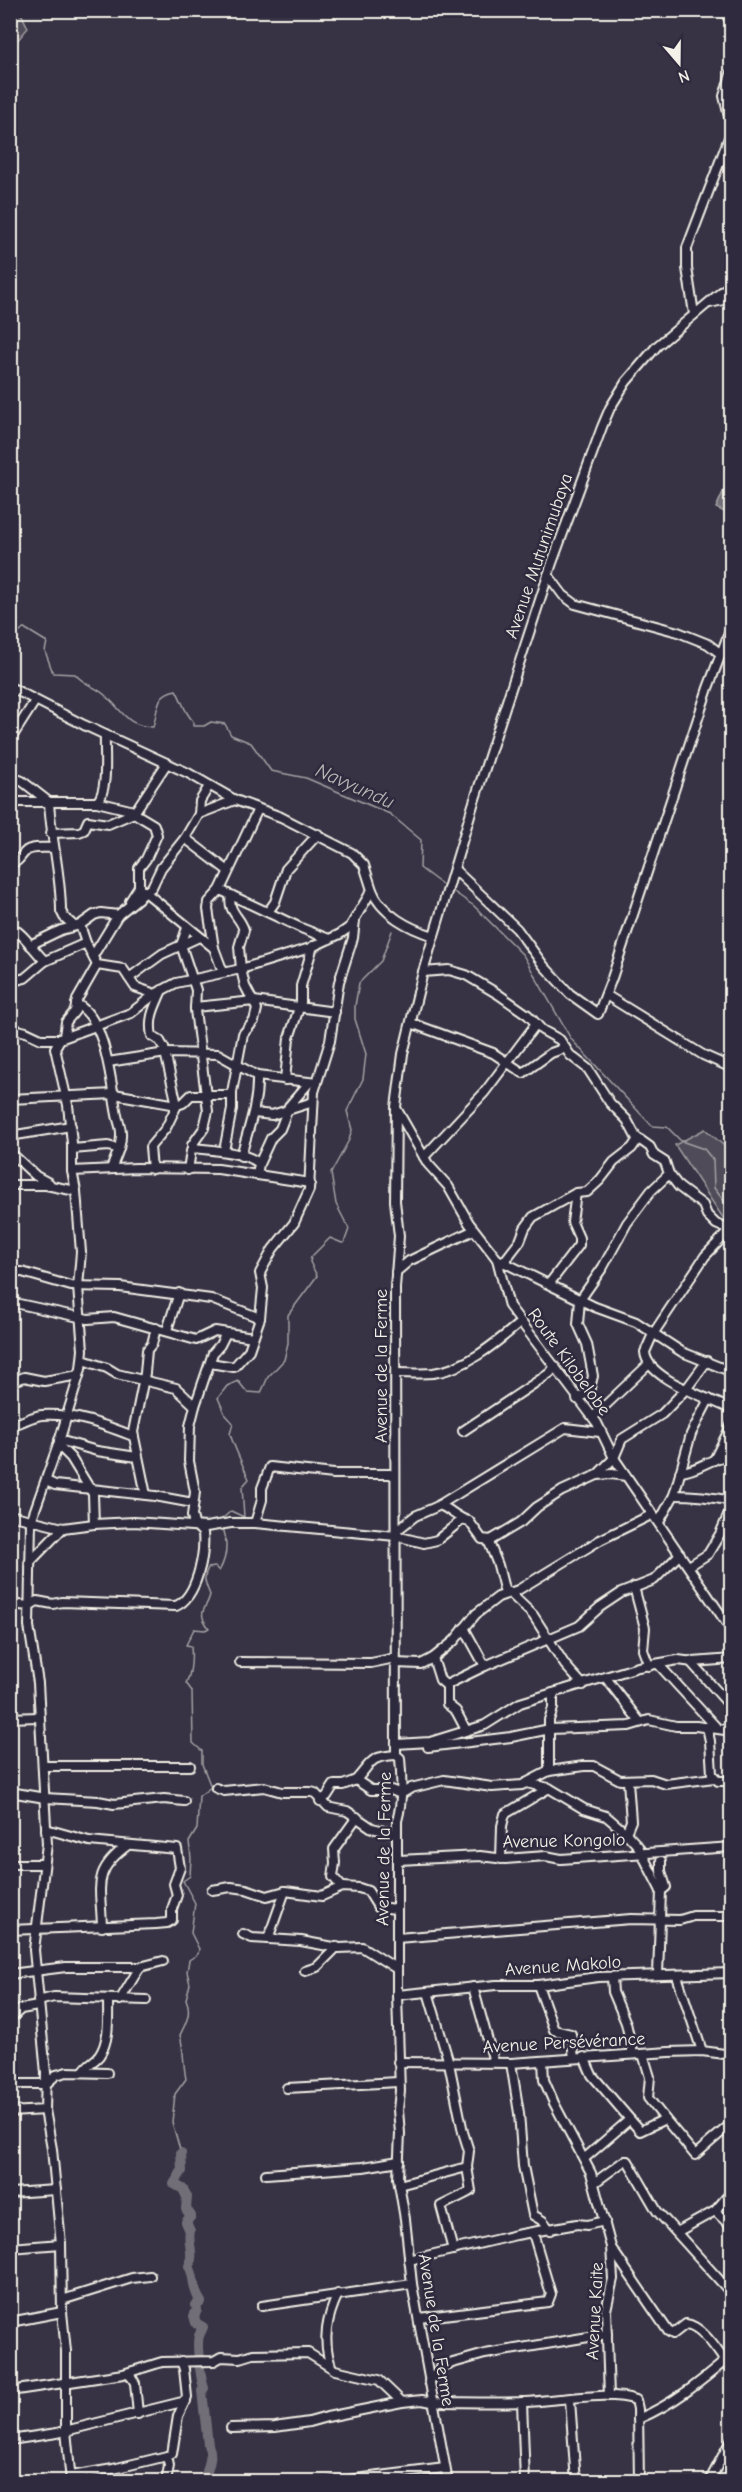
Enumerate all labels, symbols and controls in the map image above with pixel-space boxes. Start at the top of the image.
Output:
north arrow [649,33,709,93]
text: N [676,66,692,86]
street label: Avenue Mutunimubaya [501,471,577,641]
water label: Navyundu [312,759,398,813]
street label: Avenue de la Ferme [371,1289,392,1443]
street label: Route Kilobelobe [523,1304,615,1420]
street label: Avenue de la Ferme [372,1772,396,1926]
street label: Avenue Kongolo [502,1829,626,1853]
street label: Avenue Makolo [504,1951,622,1981]
street label: Avenue Persévérance [482,2028,646,2058]
street label: Avenue de la Ferme [414,2252,458,2408]
street label: Avenue Kaite [582,2262,608,2360]

